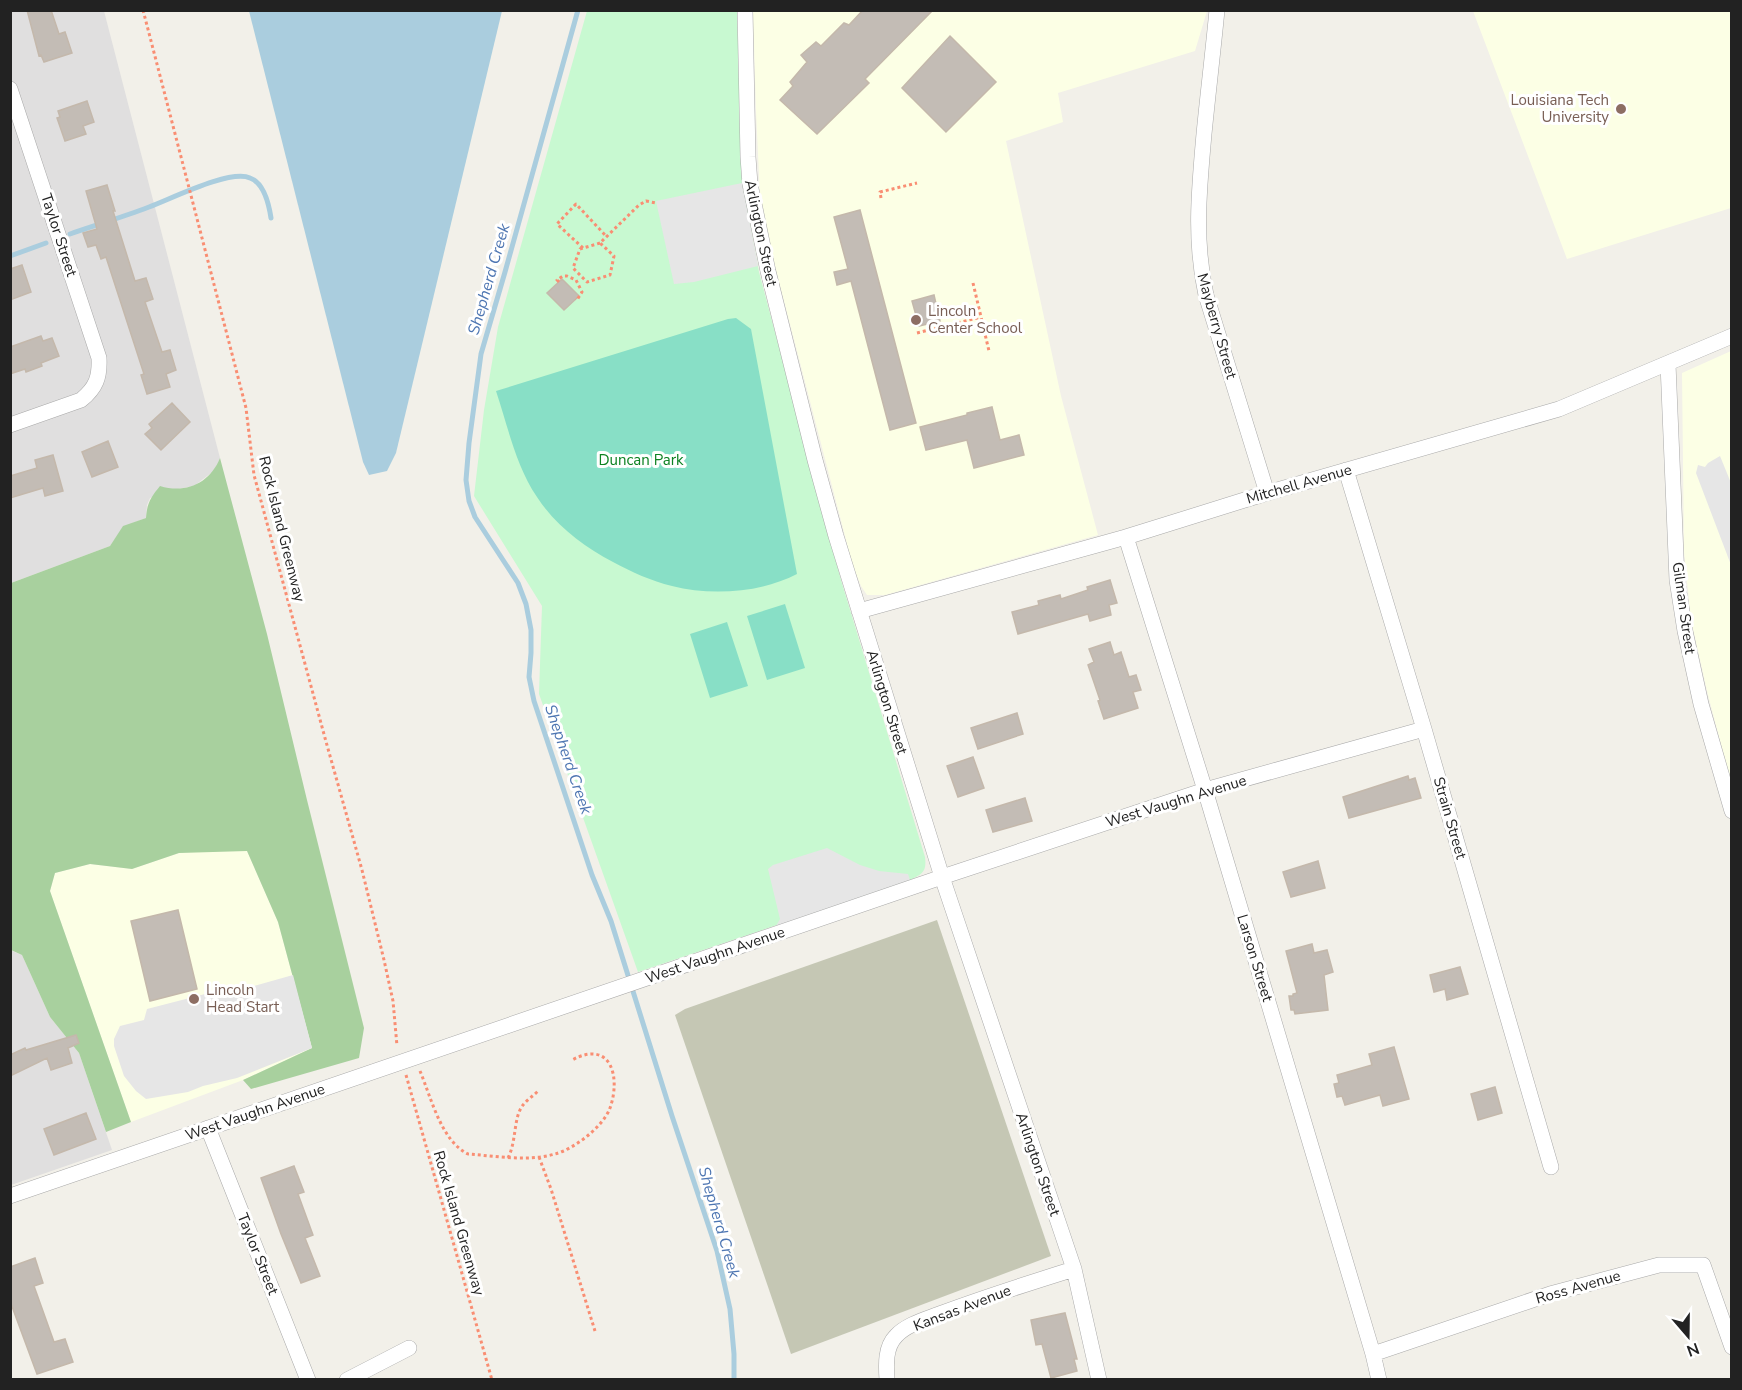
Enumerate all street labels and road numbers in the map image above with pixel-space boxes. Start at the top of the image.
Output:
street label: Arlington Street [740,178,782,289]
street label: Taylor Street [36,191,82,280]
street label: Mayberry Street [1192,271,1242,382]
street label: Rock Island Greenway [254,454,310,604]
street label: Mitchell Avenue [1244,459,1354,509]
street label: Gilman Street [1668,561,1700,656]
street label: Arlington Street [862,647,913,757]
street label: West Vaughn Avenue [1103,770,1249,832]
street label: Strain Street [1429,775,1471,862]
street label: Larson Street [1232,912,1278,1005]
street label: West Vaughn Avenue [643,922,788,988]
street label: West Vaughn Avenue [183,1079,328,1145]
street label: Arlington Street [1011,1110,1065,1219]
street label: Rock Island Greenway [429,1148,489,1298]
street label: Taylor Street [233,1210,284,1298]
street label: Ross Avenue [1533,1265,1623,1309]
street label: Kansas Avenue [910,1280,1014,1336]

